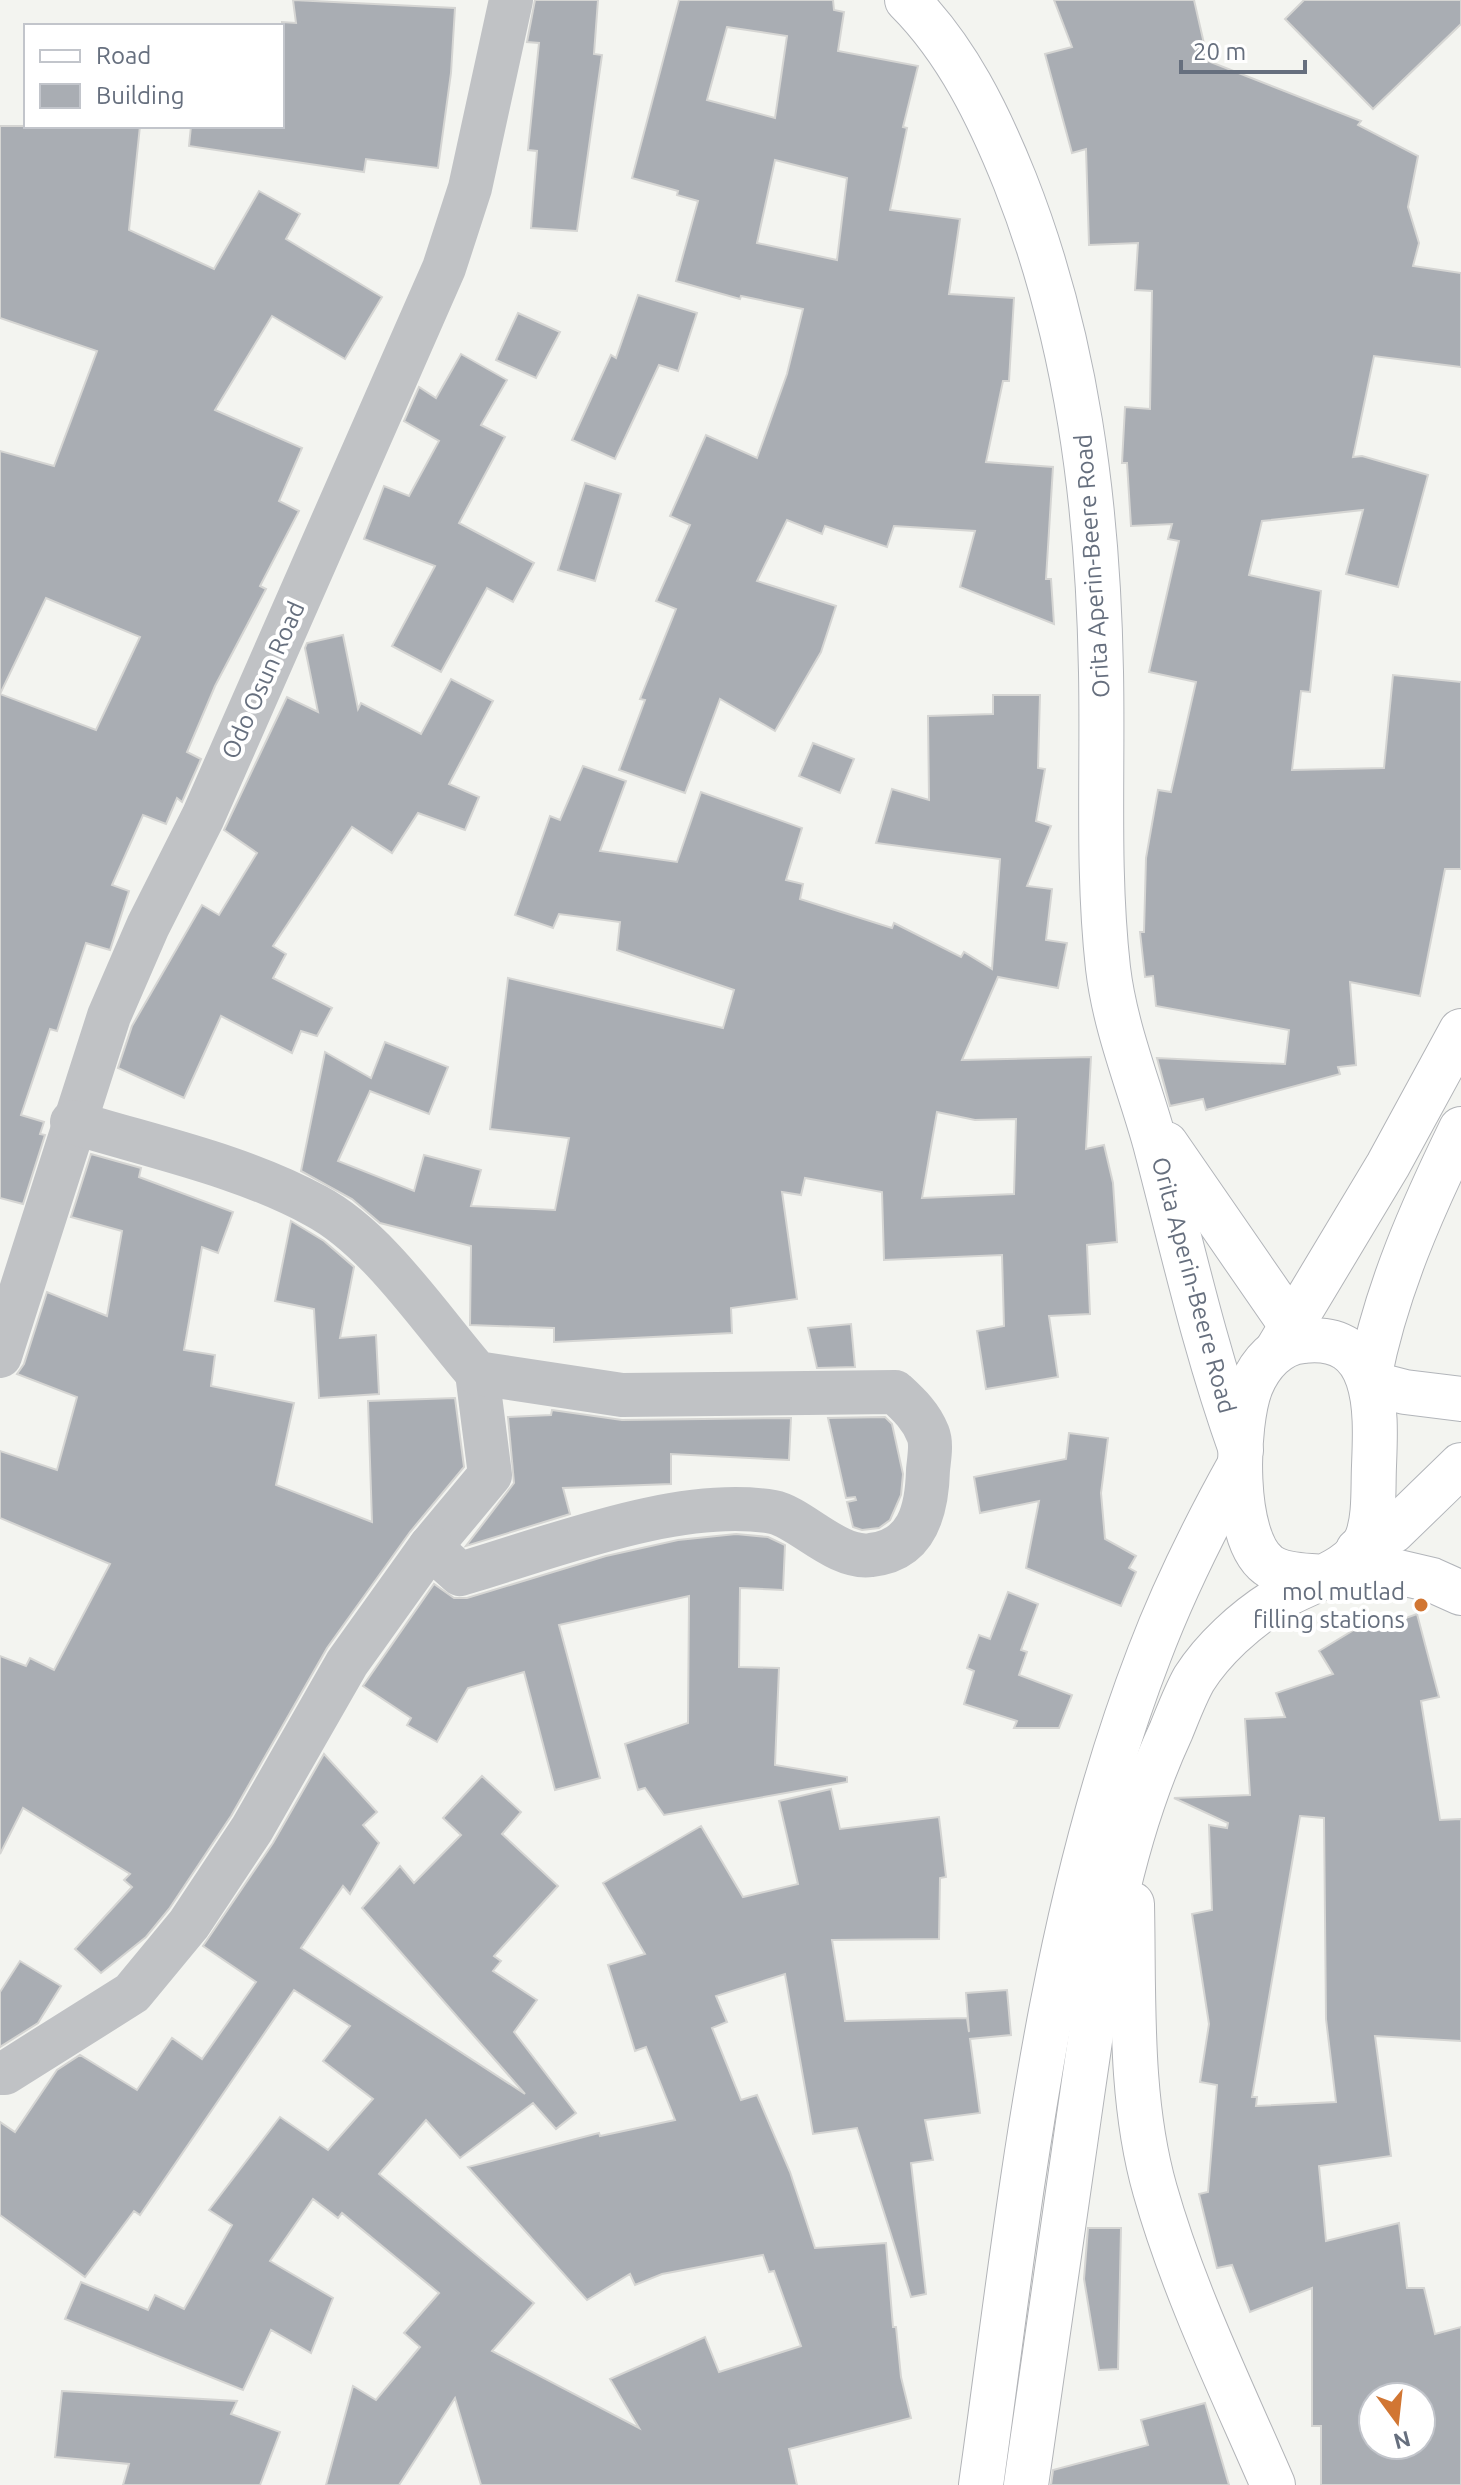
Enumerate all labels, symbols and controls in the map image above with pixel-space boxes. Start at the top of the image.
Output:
legend [24,24,284,128]
scale bar [1181,24,1305,74]
text: 20 m [1193,38,1246,65]
text: Road [96,42,151,69]
text: Building [96,82,184,109]
street label: Orita Aperin-Beere Road [1069,433,1115,699]
street label: Odo Osun Road [216,597,310,763]
street label: Orita Aperin-Beere Road [1147,1154,1241,1416]
place label: mol mutlad filling stations [1253,1578,1405,1633]
marker: mol mutlad filling stations [1412,1596,1430,1614]
north arrow [1357,2381,1437,2461]
text: N [1391,2427,1413,2455]

